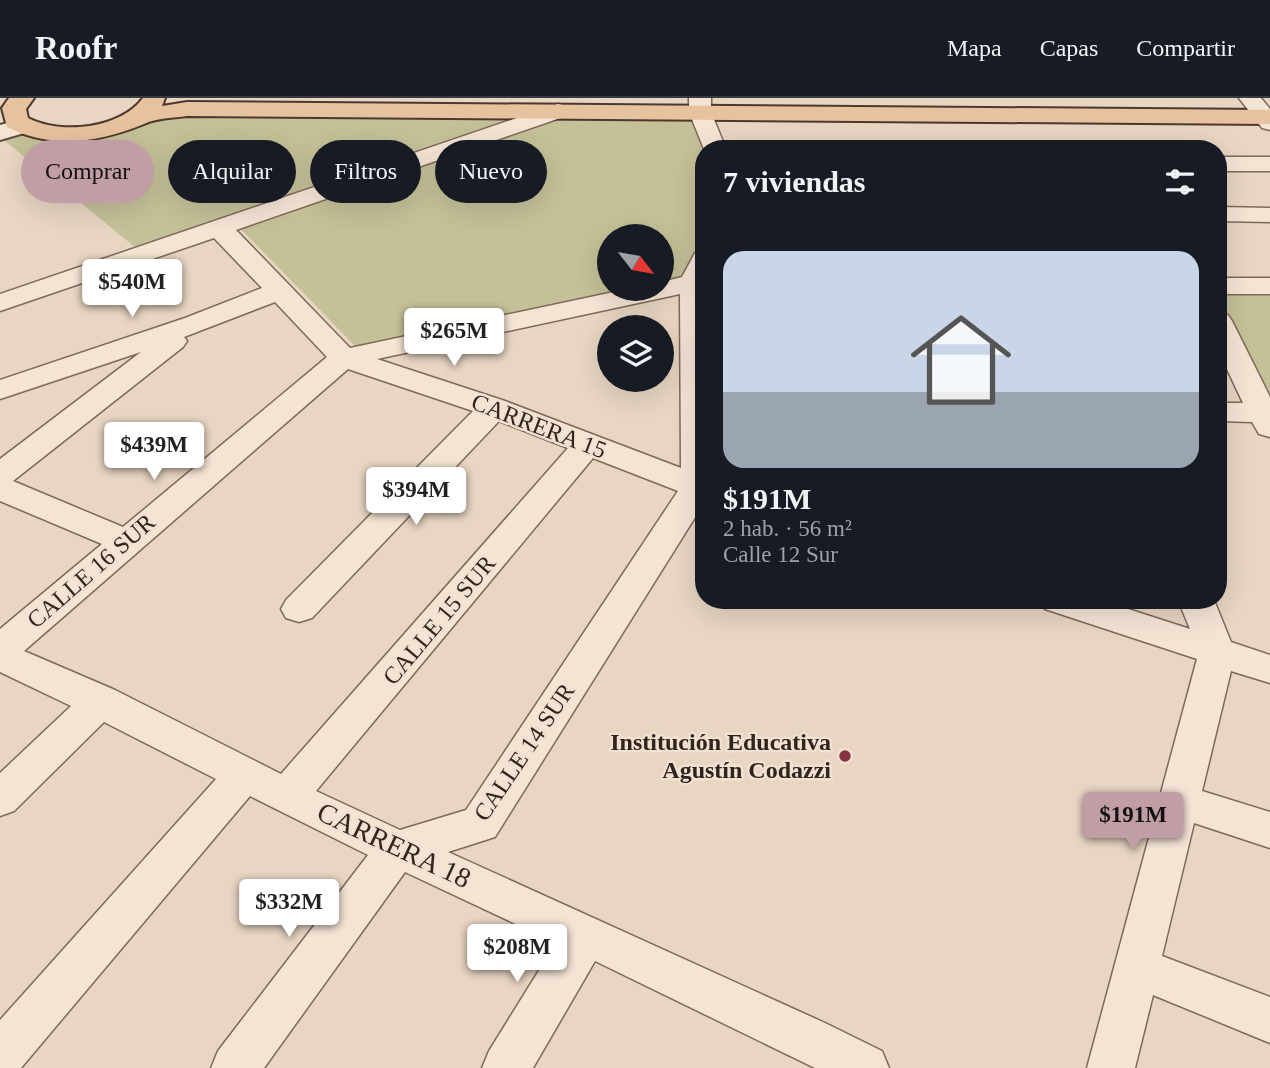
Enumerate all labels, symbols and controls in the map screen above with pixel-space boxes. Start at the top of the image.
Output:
text: Roofr [35,30,117,66]
text: Mapa [947,35,1002,61]
text: Capas [1040,35,1098,61]
text: Compartir [1136,35,1235,61]
chip: Comprar [21,140,154,203]
chip: Alquilar [168,140,296,203]
chip: Filtros [310,140,421,203]
chip: Nuevo [435,140,547,203]
icon: filters [1161,163,1199,201]
text: 7 viviendas [723,165,866,198]
north arrow [597,224,674,301]
map controls [597,224,674,392]
pin: $540M [83,260,181,319]
text: $540M [98,269,166,294]
icon: home [898,297,1024,423]
pin: $265M [405,308,503,368]
button: layers [597,315,674,392]
text: $265M [420,318,488,343]
street label: CARRERA 15 [468,388,610,464]
pin: $439M [105,422,203,482]
text: $439M [120,432,188,457]
pin: $394M [367,468,465,527]
text: $394M [382,477,450,502]
text: $191M [723,482,811,515]
street label: CALLE 16 SUR [22,509,160,633]
text: 2 hab. · 56 m² [723,516,852,541]
text: Calle 12 Sur [723,542,838,567]
street label: CALLE 15 SUR [378,550,500,690]
street label: CALLE 14 SUR [468,678,580,826]
place label: Institución Educativa Agustín Codazzi [610,729,831,783]
marker: Institución Educativa Agustín Codazzi [837,748,853,764]
pin: $191M [1084,792,1182,852]
street label: CARRERA 18 [312,796,476,894]
text: $191M [1099,802,1167,827]
pin: $332M [240,880,338,939]
text: $332M [255,889,323,914]
pin: $208M [468,924,566,984]
text: $208M [483,934,551,959]

